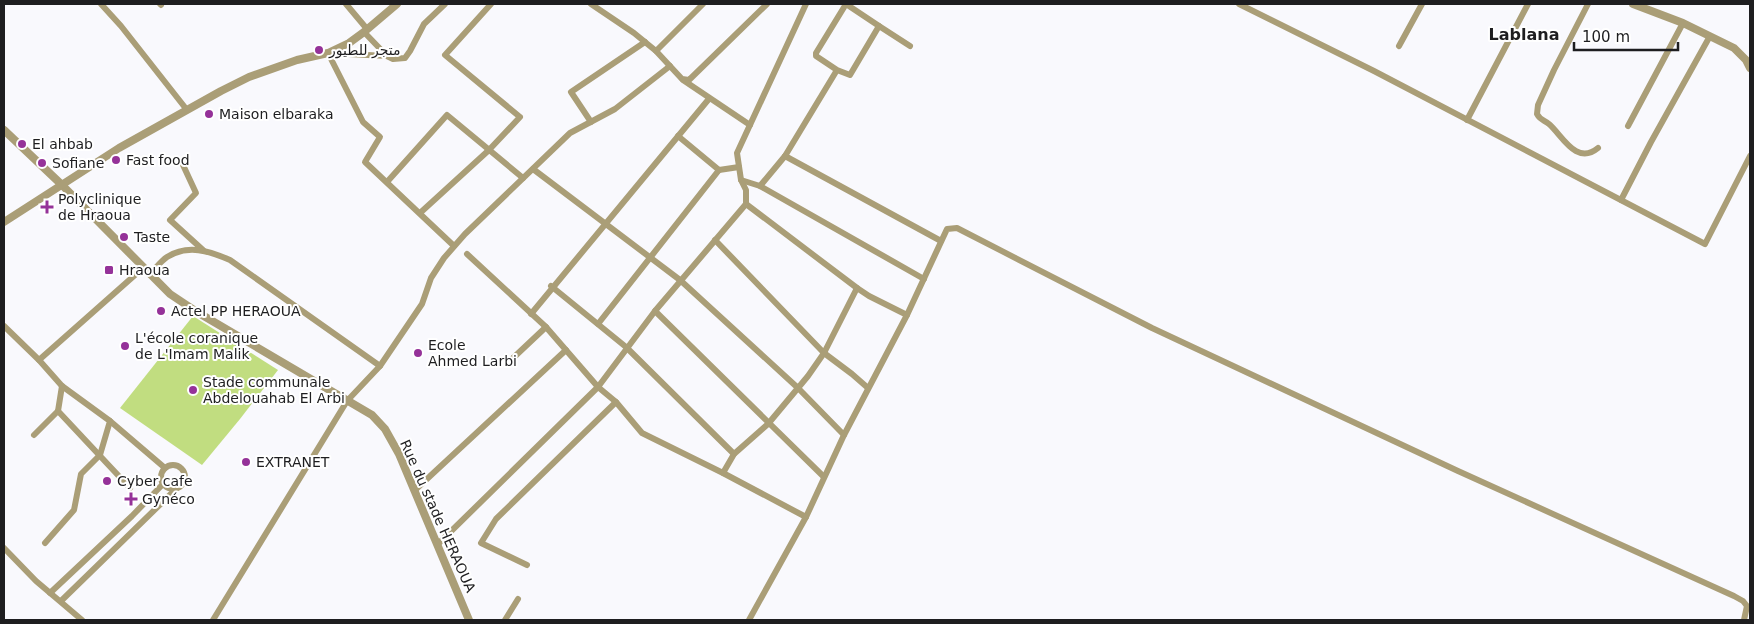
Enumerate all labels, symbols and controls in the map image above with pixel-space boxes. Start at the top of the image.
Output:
scale bar [1574,20,1678,52]
district label: Lablana [1489,25,1559,44]
text: 100 m [1582,28,1630,46]
place label: متجر للطيور [328,42,401,59]
marker: متجر للطيور [313,44,325,56]
place label: Maison elbaraka [219,106,333,122]
marker: Maison elbaraka [203,108,215,120]
place label: El ahbab [32,136,93,152]
marker: El ahbab [16,138,28,150]
place label: Fast food [126,152,190,168]
marker: Fast food [110,154,122,166]
place label: Sofiane [52,155,104,171]
marker: Sofiane [36,157,48,169]
place label: Polyclinique de Hraoua [58,191,141,223]
marker: Polyclinique de Hraoua [40,200,54,214]
place label: Taste [133,229,170,245]
marker: Taste [118,231,130,243]
place label: Hraoua [119,262,170,278]
marker: Hraoua [103,264,115,276]
place label: Actel PP HERAOUA [171,303,301,319]
marker: Actel PP HERAOUA [155,305,167,317]
place label: L'école coranique de L'Imam Malik [135,330,258,362]
place label: Ecole Ahmed Larbi [428,337,517,369]
marker: L'école coranique de L'Imam Malik [119,340,131,352]
marker: Ecole Ahmed Larbi [412,347,424,359]
place label: Stade communale Abdelouahab El Arbi [203,374,345,406]
marker: Stade communale Abdelouahab El Arbi [187,384,199,396]
street label: Rue du stade HERAOUA [397,437,479,595]
place label: EXTRANET [256,454,330,470]
marker: EXTRANET [240,456,252,468]
place label: Cyber cafe [117,473,193,489]
marker: Cyber cafe [101,475,113,487]
place label: Gynéco [142,491,195,507]
marker: Gynéco [124,492,138,506]

